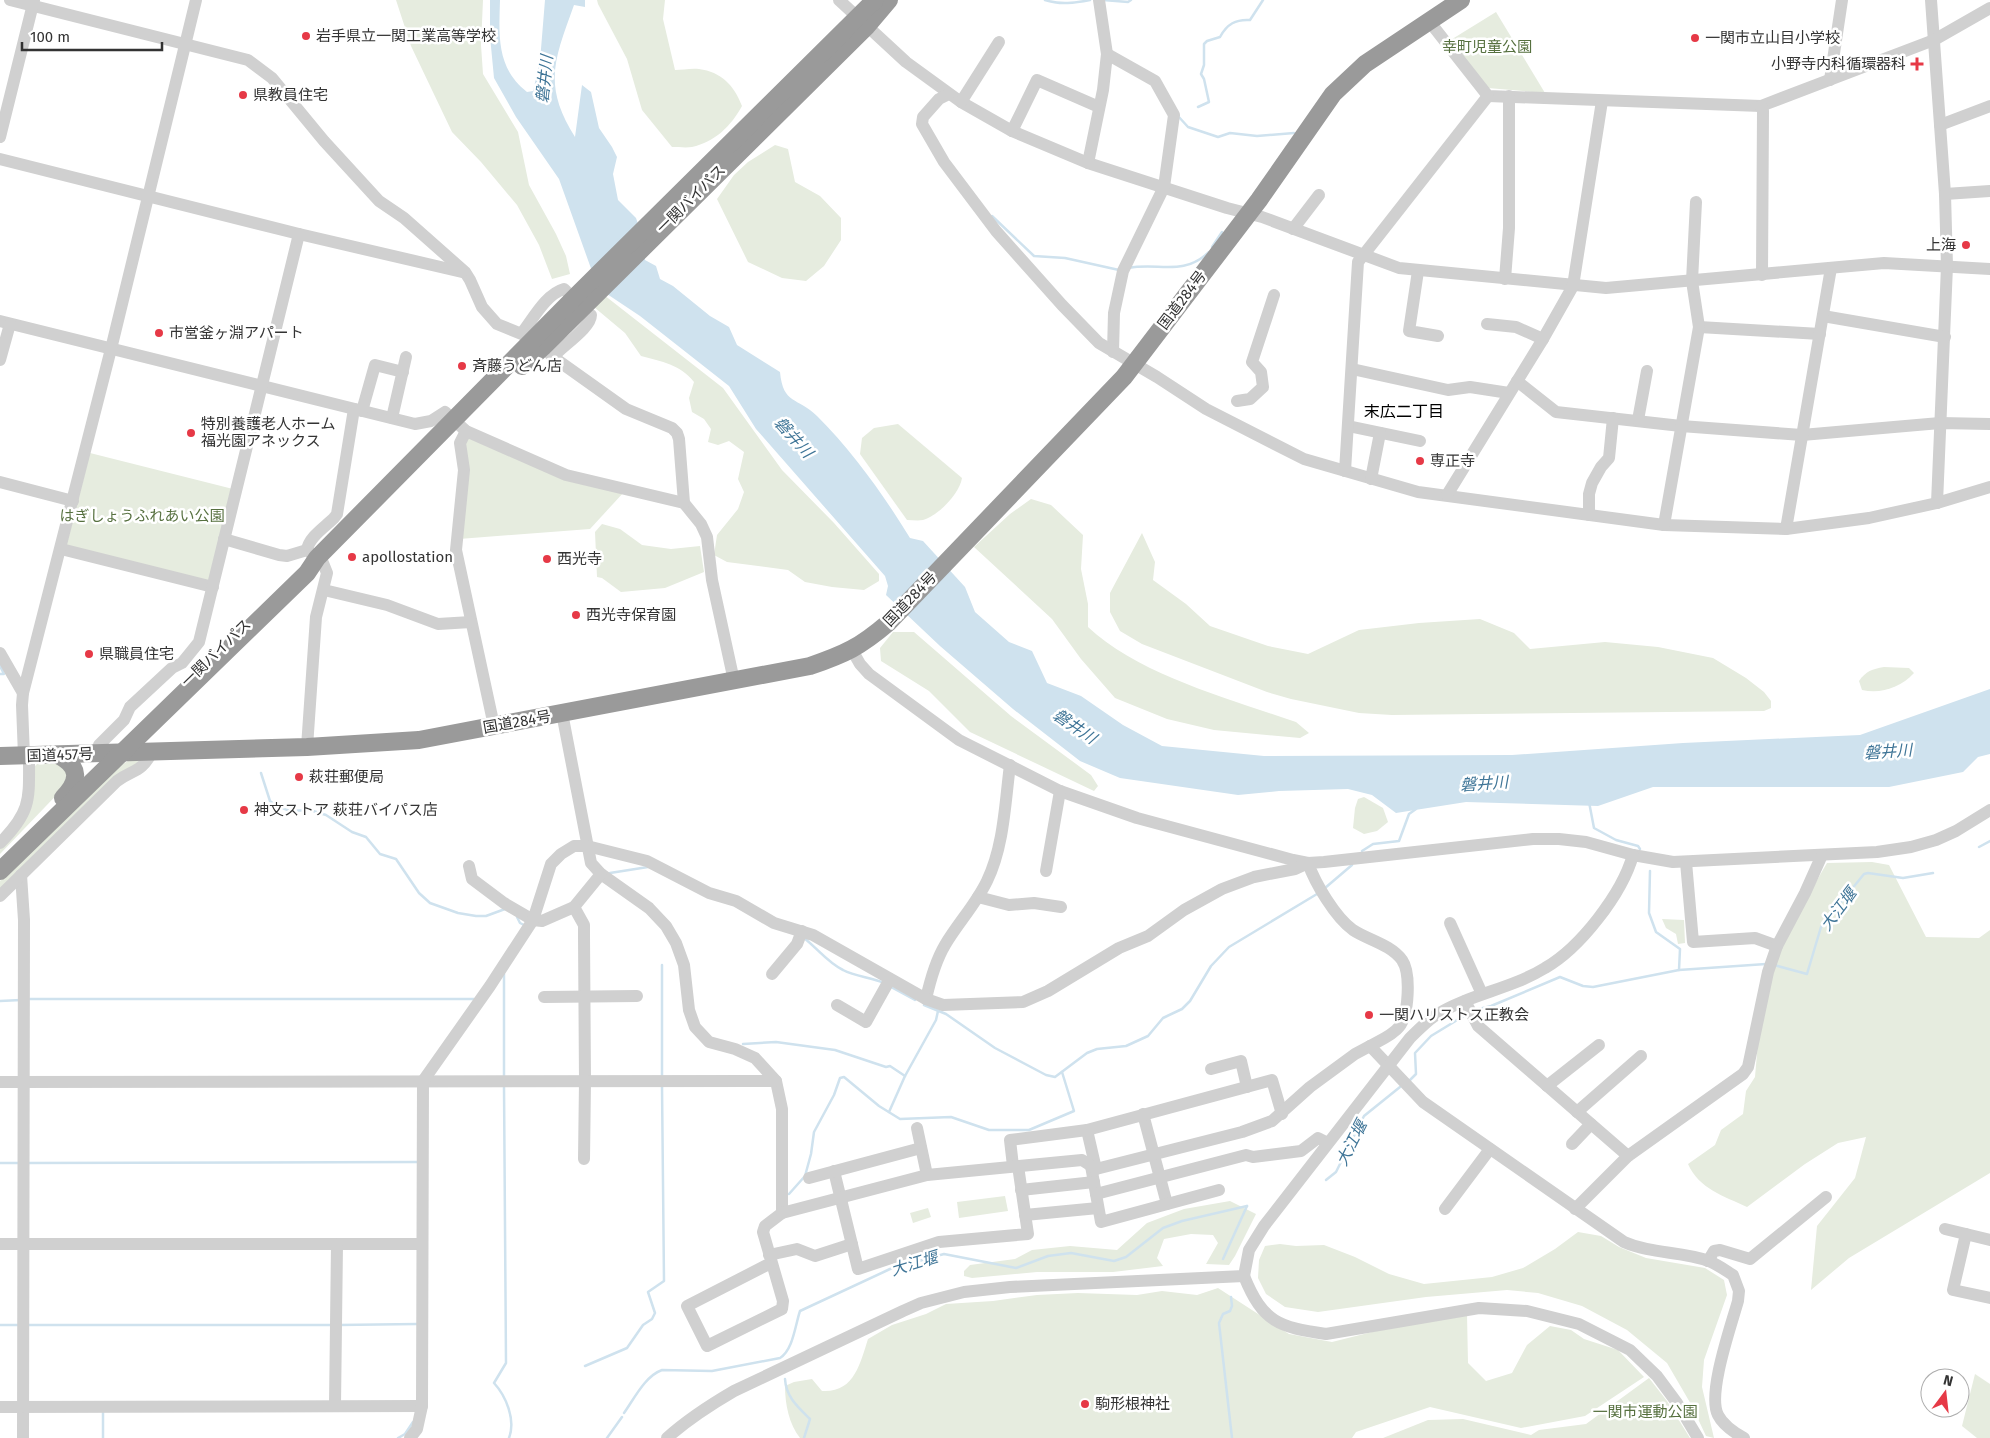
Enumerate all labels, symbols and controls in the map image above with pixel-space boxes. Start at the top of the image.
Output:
scale bar [22,20,162,52]
place label: 岩手県立一関工業高等学校 [316,27,496,45]
text: 100 m [30,28,70,46]
place label: 一関市立山目小学校 [1705,29,1840,47]
marker: 岩手県立一関工業高等学校 [300,30,312,42]
marker: 一関市立山目小学校 [1689,32,1701,44]
park label: 幸町児童公園 [1442,38,1532,56]
water label: 磐井川 [533,52,557,104]
place label: 小野寺内科循環器科 [1771,55,1906,73]
marker: 小野寺内科循環器科 [1910,57,1924,71]
place label: 県教員住宅 [253,86,328,104]
marker: 県教員住宅 [237,89,249,101]
street label: 一関バイパス [653,161,729,237]
place label: 上海 [1926,236,1956,254]
marker: 上海 [1960,239,1972,251]
street label: 国道284号 [1154,267,1210,333]
place label: 市営釜ヶ淵アパート [169,324,304,342]
marker: 市営釜ヶ淵アパート [153,327,165,339]
place label: 斉藤うどん店 [472,357,562,375]
marker: 斉藤うどん店 [456,360,468,372]
district label: 末広二丁目 [1364,402,1444,421]
water label: 磐井川 [771,413,818,463]
place label: 特別養護老人ホーム 福光園アネックス [201,415,336,450]
marker: 特別養護老人ホーム 福光園アネックス [185,427,197,439]
place label: 専正寺 [1430,452,1475,470]
marker: 専正寺 [1414,455,1426,467]
park label: はぎしょうふれあい公園 [59,507,225,525]
place label: apollostation [362,548,453,566]
place label: 西光寺 [557,550,602,568]
marker: apollostation [346,551,358,563]
marker: 西光寺 [541,553,553,565]
street label: 国道284号 [880,568,940,630]
place label: 西光寺保育園 [586,606,676,624]
marker: 西光寺保育園 [570,609,582,621]
street label: 一関バイパス [177,615,255,691]
place label: 県職員住宅 [99,645,174,663]
marker: 県職員住宅 [83,648,95,660]
water label: 磐井川 [1050,705,1102,749]
street label: 国道284号 [482,707,552,737]
water label: 磐井川 [1863,740,1915,763]
street label: 国道457号 [26,745,94,765]
place label: 萩荘郵便局 [309,768,384,786]
marker: 萩荘郵便局 [293,771,305,783]
water label: 磐井川 [1459,772,1511,795]
place label: 神文ストア 萩荘バイパス店 [254,801,438,819]
marker: 神文ストア 萩荘バイパス店 [238,804,250,816]
water label: 大江堰 [1816,882,1862,934]
place label: 一関ハリストス正教会 [1379,1006,1529,1024]
marker: 一関ハリストス正教会 [1363,1009,1375,1021]
water label: 大江堰 [1332,1115,1372,1169]
water label: 大江堰 [888,1247,943,1280]
north arrow [1920,1368,1970,1418]
text: N [1942,1372,1955,1390]
place label: 駒形根神社 [1095,1395,1170,1413]
marker: 駒形根神社 [1079,1398,1091,1410]
park label: 一関市運動公園 [1592,1403,1698,1421]

